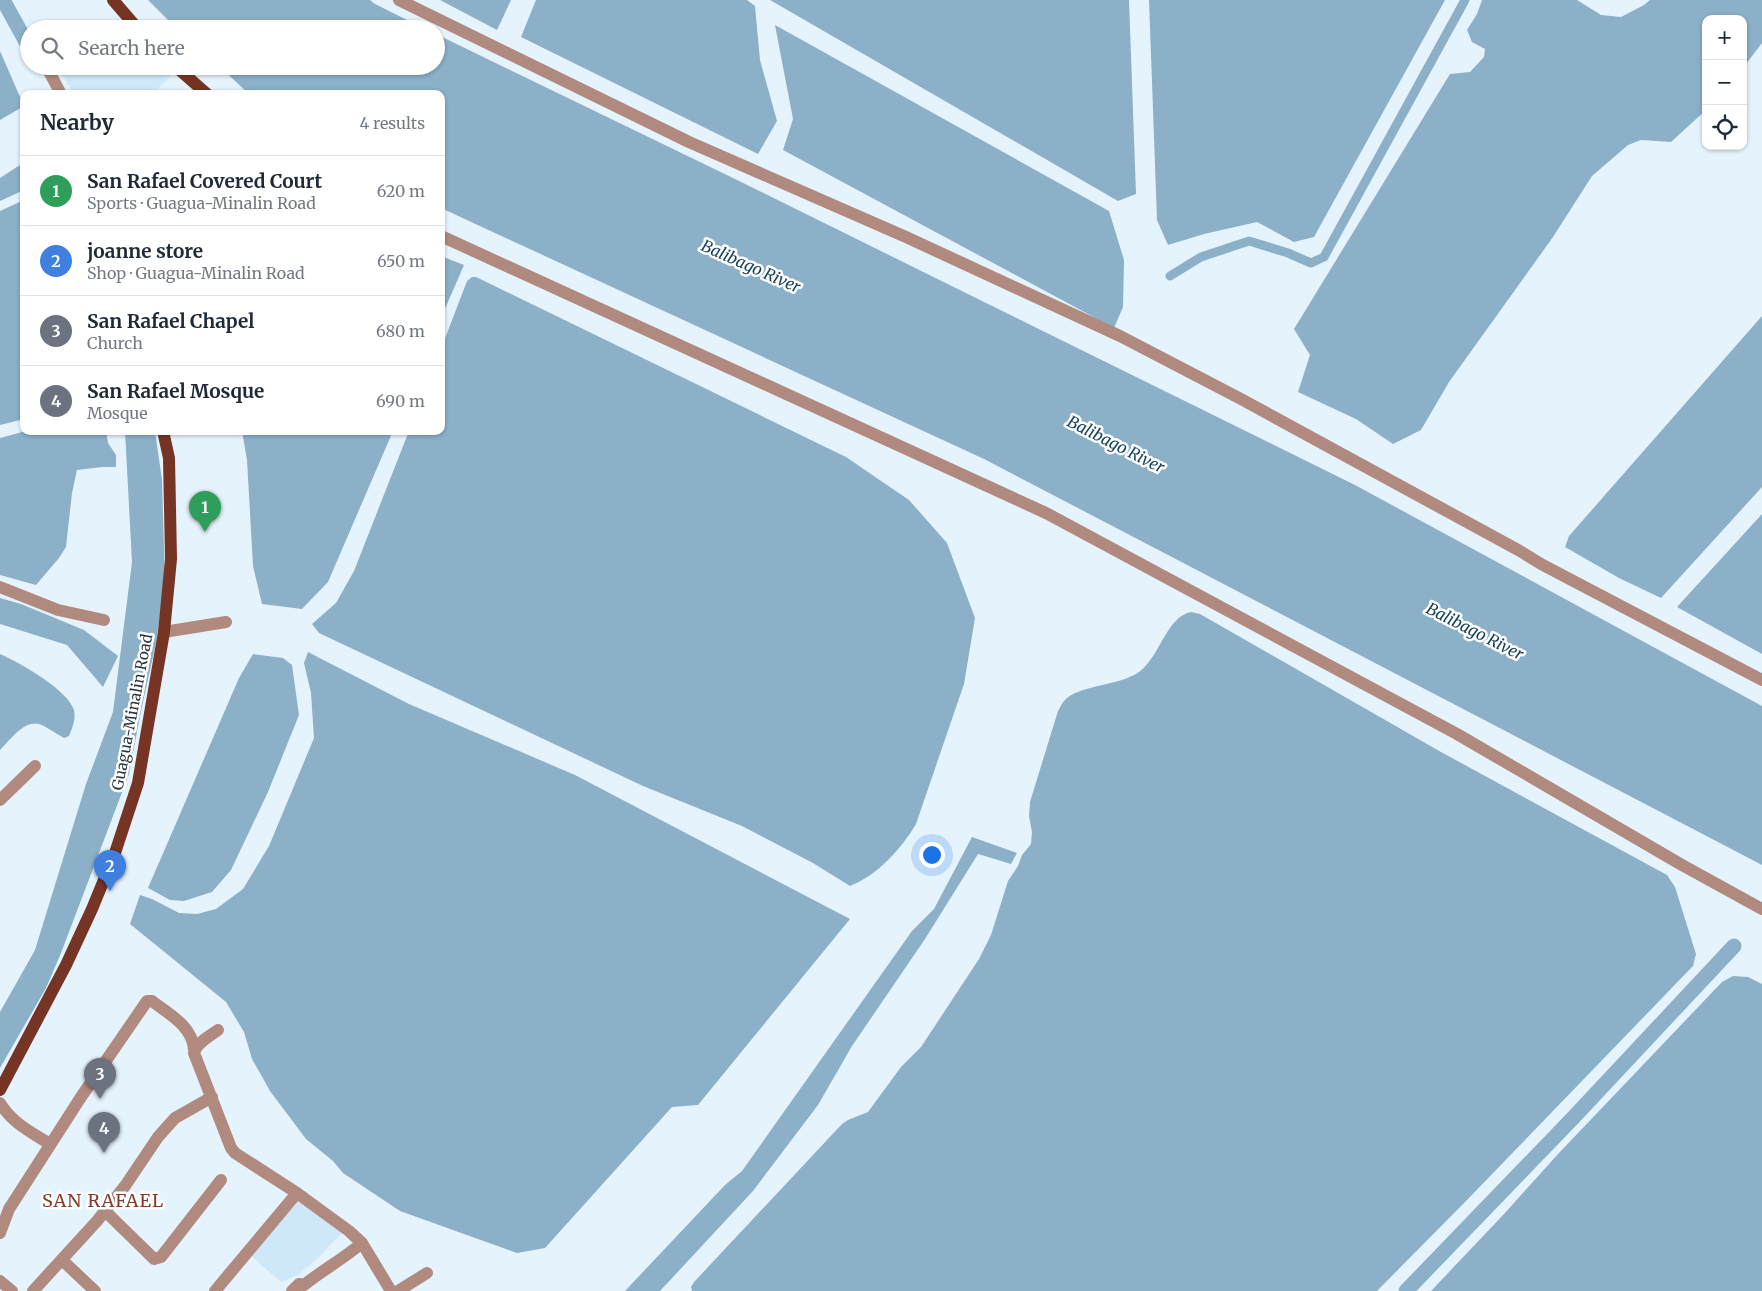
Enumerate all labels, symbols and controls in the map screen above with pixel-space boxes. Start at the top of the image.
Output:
map controls [1702,15,1747,150]
button: + [1702,15,1747,60]
search box [20,20,445,75]
icon: search [38,34,66,62]
text: Search here [78,36,185,60]
button: − [1702,60,1747,105]
button: locate [1702,105,1747,150]
text: Nearby [40,109,114,136]
text: 4 results [359,113,425,133]
text: San Rafael Covered Court [87,169,322,193]
text: 1 [52,181,60,201]
text: 620 m [377,181,425,201]
text: Sports · Guagua-Minalin Road [87,193,316,213]
water label: Balibago River [698,235,804,297]
text: joanne store [87,239,203,263]
text: 2 [51,251,61,271]
text: 650 m [377,251,425,271]
text: Shop · Guagua-Minalin Road [87,263,305,283]
text: San Rafael Chapel [87,309,254,333]
text: 3 [51,321,61,341]
text: 680 m [376,321,425,341]
text: Church [87,333,143,353]
text: San Rafael Mosque [87,379,264,403]
text: 4 [51,391,61,411]
text: 690 m [376,391,425,411]
text: Mosque [87,403,148,423]
water label: Balibago River [1064,411,1168,477]
pin: 1 [189,491,221,532]
water label: Balibago River [1423,598,1527,664]
street label: Guagua-Minalin Road [108,632,156,792]
your location [919,842,945,868]
pin: 2 [94,850,126,891]
pin: 3 [84,1058,116,1099]
pin: 4 [88,1112,120,1153]
district label: SAN RAFAEL [42,1189,164,1212]

